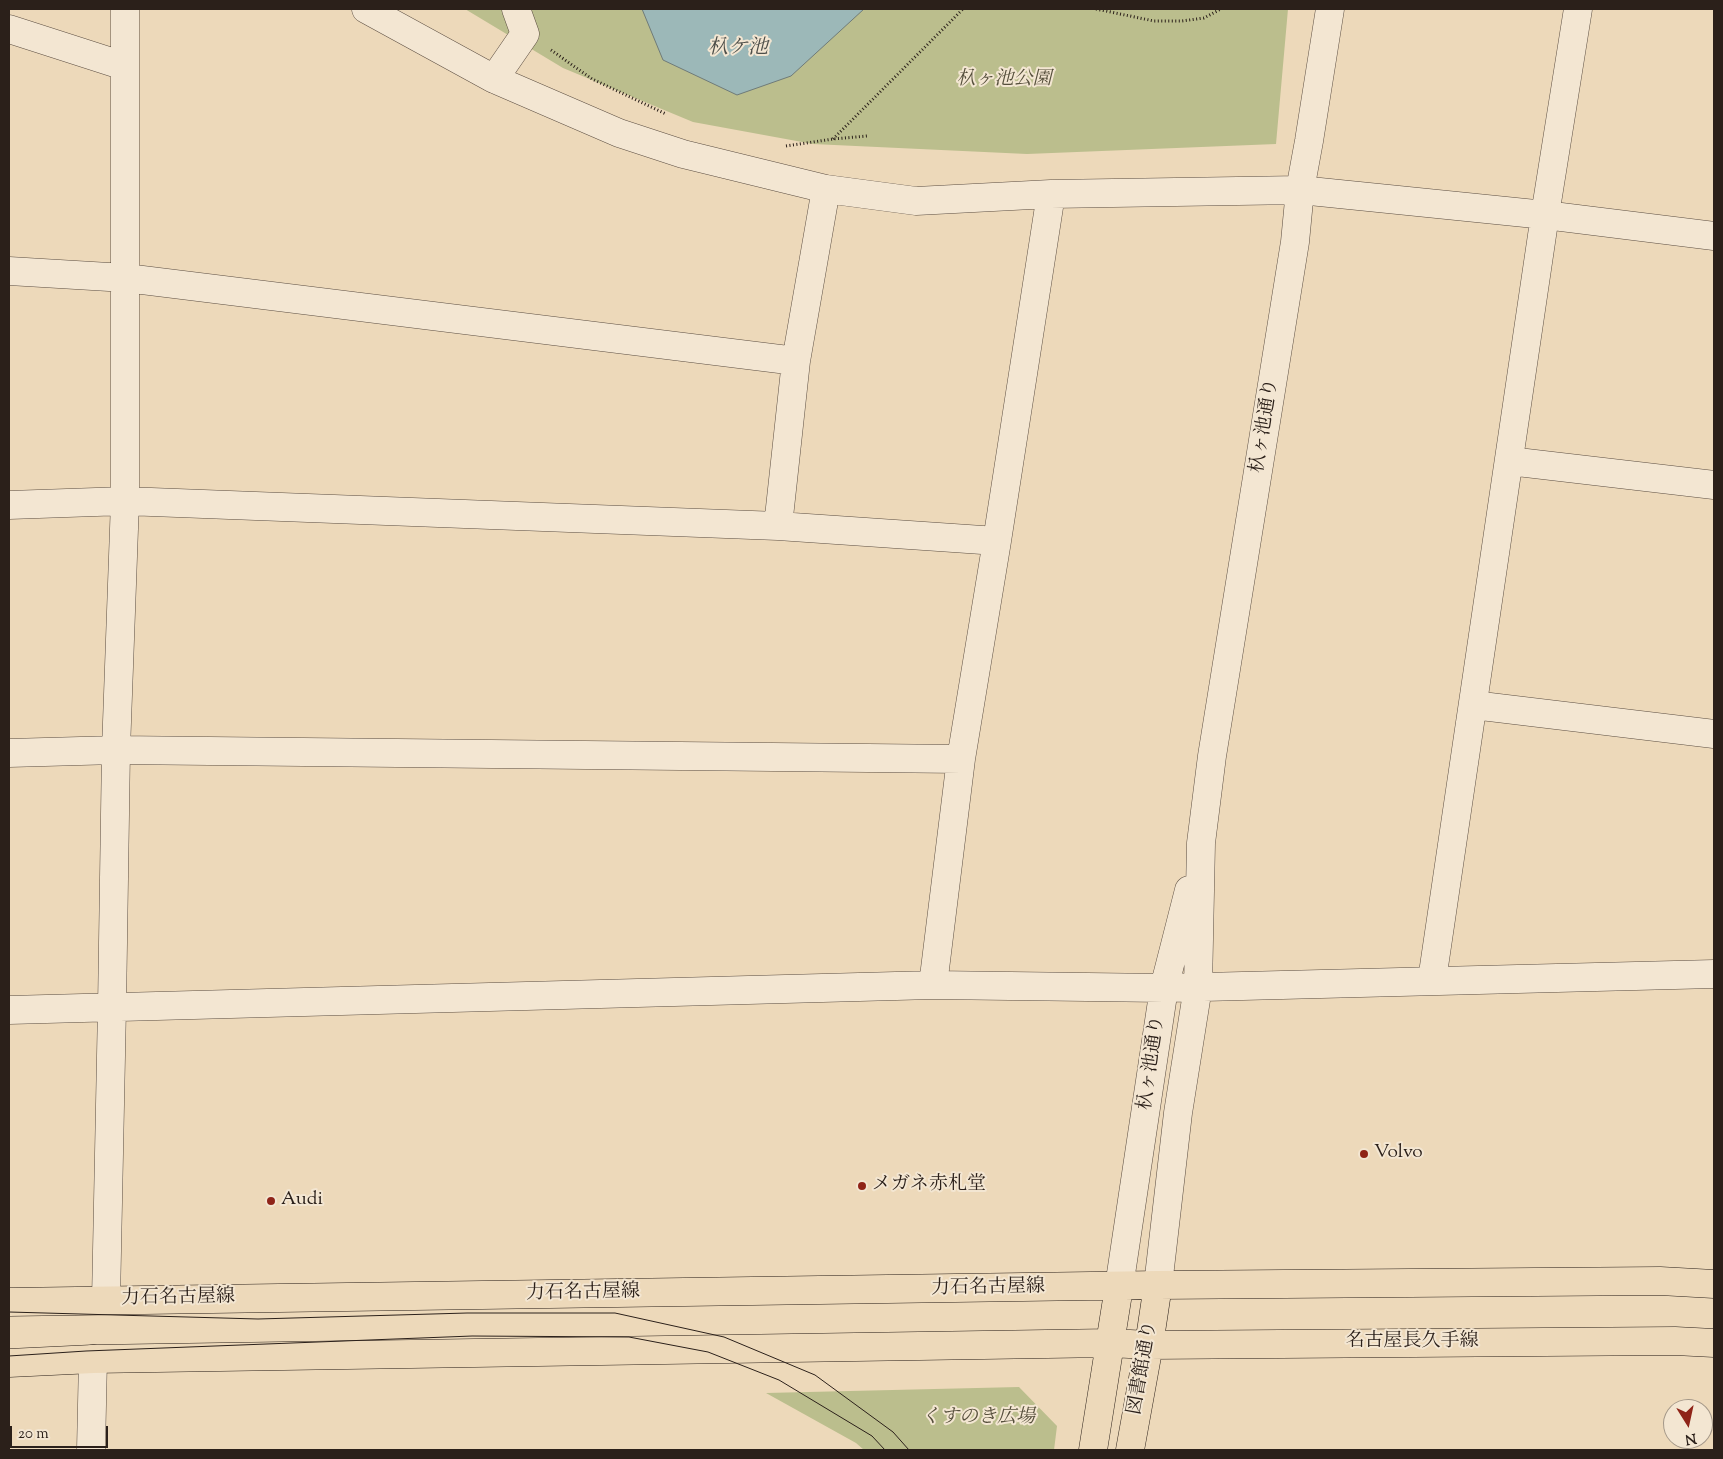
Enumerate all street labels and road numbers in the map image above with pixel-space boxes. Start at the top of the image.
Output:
street label: 杁ヶ池通り [1247,377,1285,475]
street label: 杁ヶ池通り [1135,1014,1171,1112]
street label: 力石名古屋線 [931,1277,1045,1301]
street label: 力石名古屋線 [526,1282,640,1306]
street label: 力石名古屋線 [121,1287,235,1311]
street label: 図書館通り [1125,1319,1163,1417]
street label: 名古屋長久手線 [1346,1332,1478,1354]

